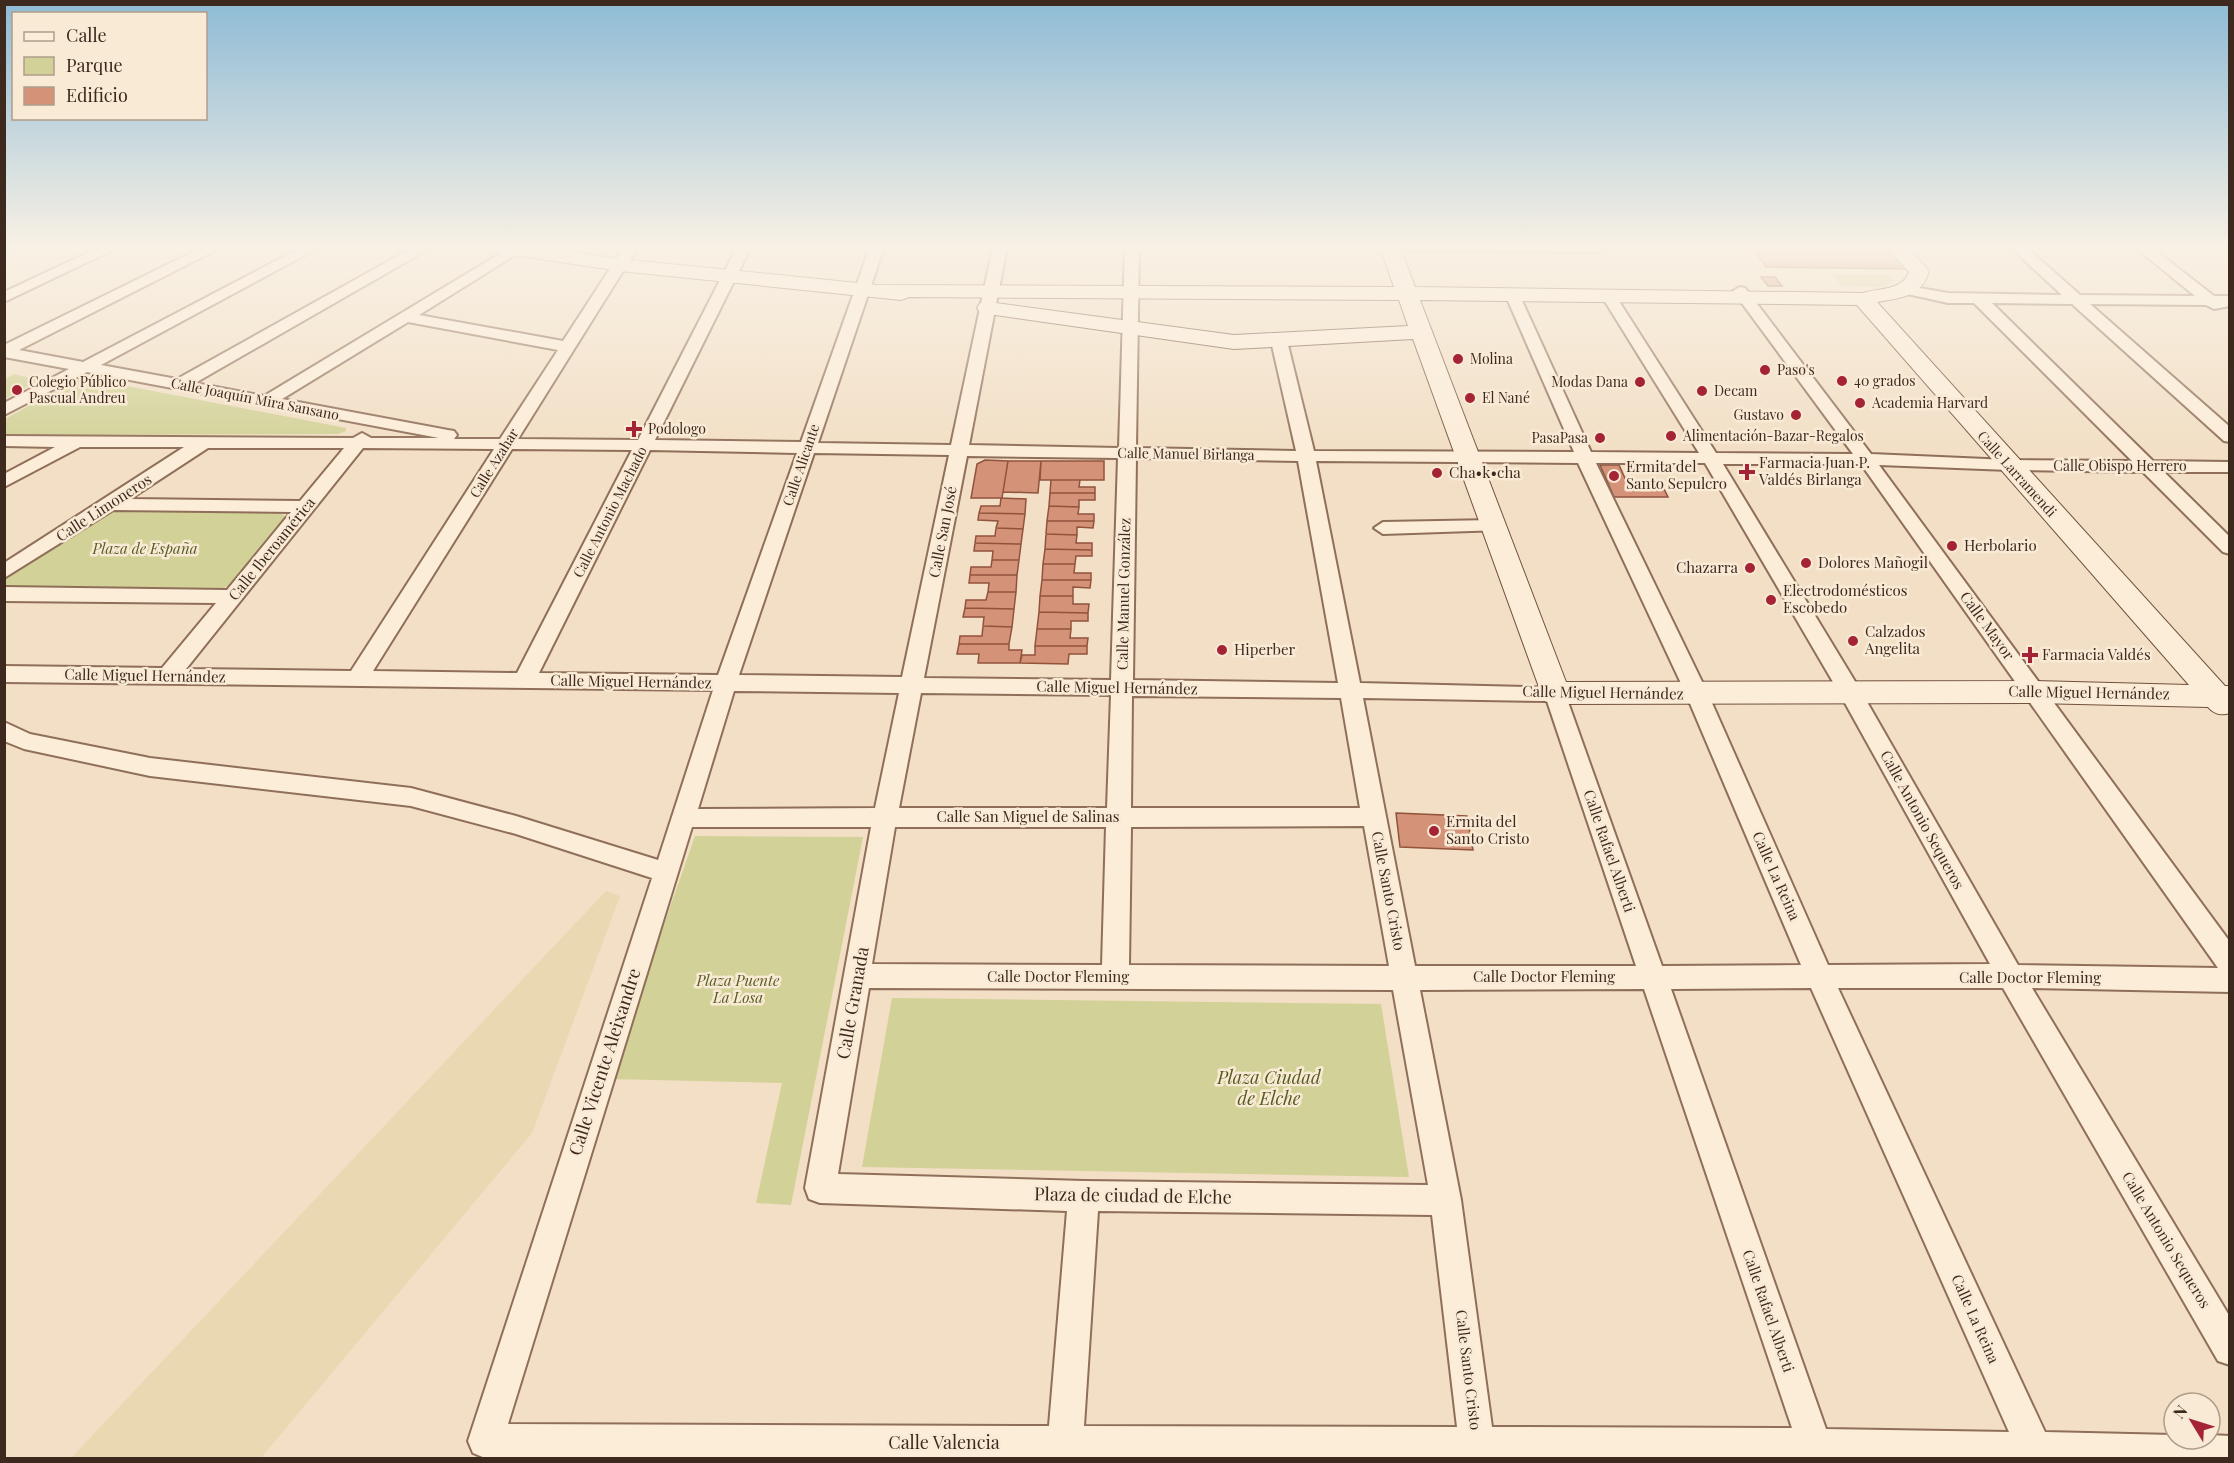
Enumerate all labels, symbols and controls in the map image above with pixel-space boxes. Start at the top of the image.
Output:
legend [12,12,207,120]
text: Calle [66,23,107,47]
text: Parque [66,53,123,77]
text: Edificio [66,83,128,107]
place label: Molina [1470,349,1513,368]
marker: Molina [1451,352,1465,366]
place label: Paso's [1777,360,1815,379]
marker: Paso's [1758,363,1772,377]
place label: 40 grados [1854,371,1915,390]
place label: Colegio Público Pascual Andreu [29,372,127,407]
place label: Modas Dana [1551,372,1628,391]
street label: Calle Joaquín Mira Sansano [169,373,341,424]
marker: 40 grados [1835,374,1849,388]
marker: Modas Dana [1633,375,1647,389]
place label: Decam [1714,381,1758,400]
marker: Colegio Público Pascual Andreu [10,383,24,397]
marker: Decam [1695,384,1709,398]
place label: El Nané [1482,388,1530,407]
marker: El Nané [1463,391,1477,405]
place label: Academia Harvard [1871,393,1988,412]
marker: Academia Harvard [1853,396,1867,410]
place label: Gustavo [1734,405,1784,424]
marker: Gustavo [1789,408,1803,422]
place label: Podologo [648,419,706,438]
marker: Podologo [625,420,643,438]
street label: Calle Alicante [778,421,823,508]
street label: Calle Azahar [465,424,523,501]
place label: Alimentación-Bazar-Regalos [1682,426,1864,445]
street label: Calle Larramendi [1974,427,2061,521]
place label: PasaPasa [1531,428,1588,447]
marker: Alimentación-Bazar-Regalos [1664,429,1678,443]
marker: PasaPasa [1593,431,1607,445]
street label: Calle Antonio Machado [568,443,651,581]
street label: Calle Manuel Birlanga [1117,443,1255,464]
place label: Farmacia Juan P. Valdés Birlanga [1758,452,1870,489]
place label: Ermita del Santo Sepulcro [1626,456,1727,493]
street label: Calle Obispo Herrero [2053,456,2187,475]
place label: Cha•k•cha [1449,462,1521,482]
marker: Farmacia Juan P. Valdés Birlanga [1740,465,1754,479]
marker: Cha•k•cha [1430,466,1444,480]
street label: Calle Limoneros [52,469,155,546]
marker: Ermita del Santo Sepulcro [1607,469,1621,483]
street label: Calle San José [923,484,961,579]
street label: Calle Iberoamérica [223,492,319,604]
street label: Calle Manuel González [1112,518,1134,670]
place label: Herbolario [1964,535,2037,555]
park label: Plaza de España [91,538,198,558]
marker: Herbolario [1945,539,1959,553]
place label: Dolores Mañogil [1818,552,1928,572]
marker: Dolores Mañogil [1799,556,1813,570]
place label: Chazarra [1676,557,1739,577]
marker: Chazarra [1743,561,1757,575]
place label: Electrodomésticos Escobedo [1783,580,1908,617]
street label: Calle Mayor [1956,587,2020,664]
marker: Electrodomésticos Escobedo [1764,593,1778,607]
place label: Calzados Angelita [1864,621,1925,658]
marker: Calzados Angelita [1846,634,1860,648]
place label: Hiperber [1234,639,1295,659]
marker: Hiperber [1215,643,1229,657]
place label: Farmacia Valdés [2042,644,2151,664]
marker: Farmacia Valdés [2023,648,2037,662]
street label: Calle Miguel Hernández [64,664,226,686]
street label: Calle Miguel Hernández [550,670,712,692]
street label: Calle Miguel Hernández [1036,676,1198,698]
street label: Calle Miguel Hernández [1522,681,1684,703]
street label: Calle Miguel Hernández [2008,681,2170,703]
street label: Calle Antonio Sequeros [1876,746,1969,893]
street label: Calle Rafael Alberti [1580,787,1641,915]
street label: Calle San Miguel de Salinas [937,806,1119,826]
place label: Ermita del Santo Cristo [1446,811,1529,848]
marker: Ermita del Santo Cristo [1427,824,1441,838]
street label: Calle La Reina [1748,828,1806,924]
street label: Calle Santo Cristo [1368,830,1410,952]
street label: Calle Granada [830,945,874,1061]
street label: Calle Vicente Aleixandre [562,965,646,1158]
street label: Calle Doctor Fleming [987,966,1129,986]
street label: Calle Doctor Fleming [1473,966,1615,986]
street label: Calle Doctor Fleming [1959,967,2101,987]
park label: Plaza Puente La Losa [695,970,780,1007]
park label: Plaza Ciudad de Elche [1216,1065,1322,1110]
street label: Calle Antonio Sequeros [2118,1167,2216,1312]
street label: Plaza de ciudad de Elche [1034,1181,1232,1209]
street label: Calle Rafael Alberti [1739,1247,1800,1375]
street label: Calle La Reina [1947,1271,2005,1367]
street label: Calle Santo Cristo [1452,1309,1486,1431]
north arrow [2162,1391,2222,1451]
text: N [2168,1400,2192,1422]
street label: Calle Valencia [888,1430,1000,1454]

